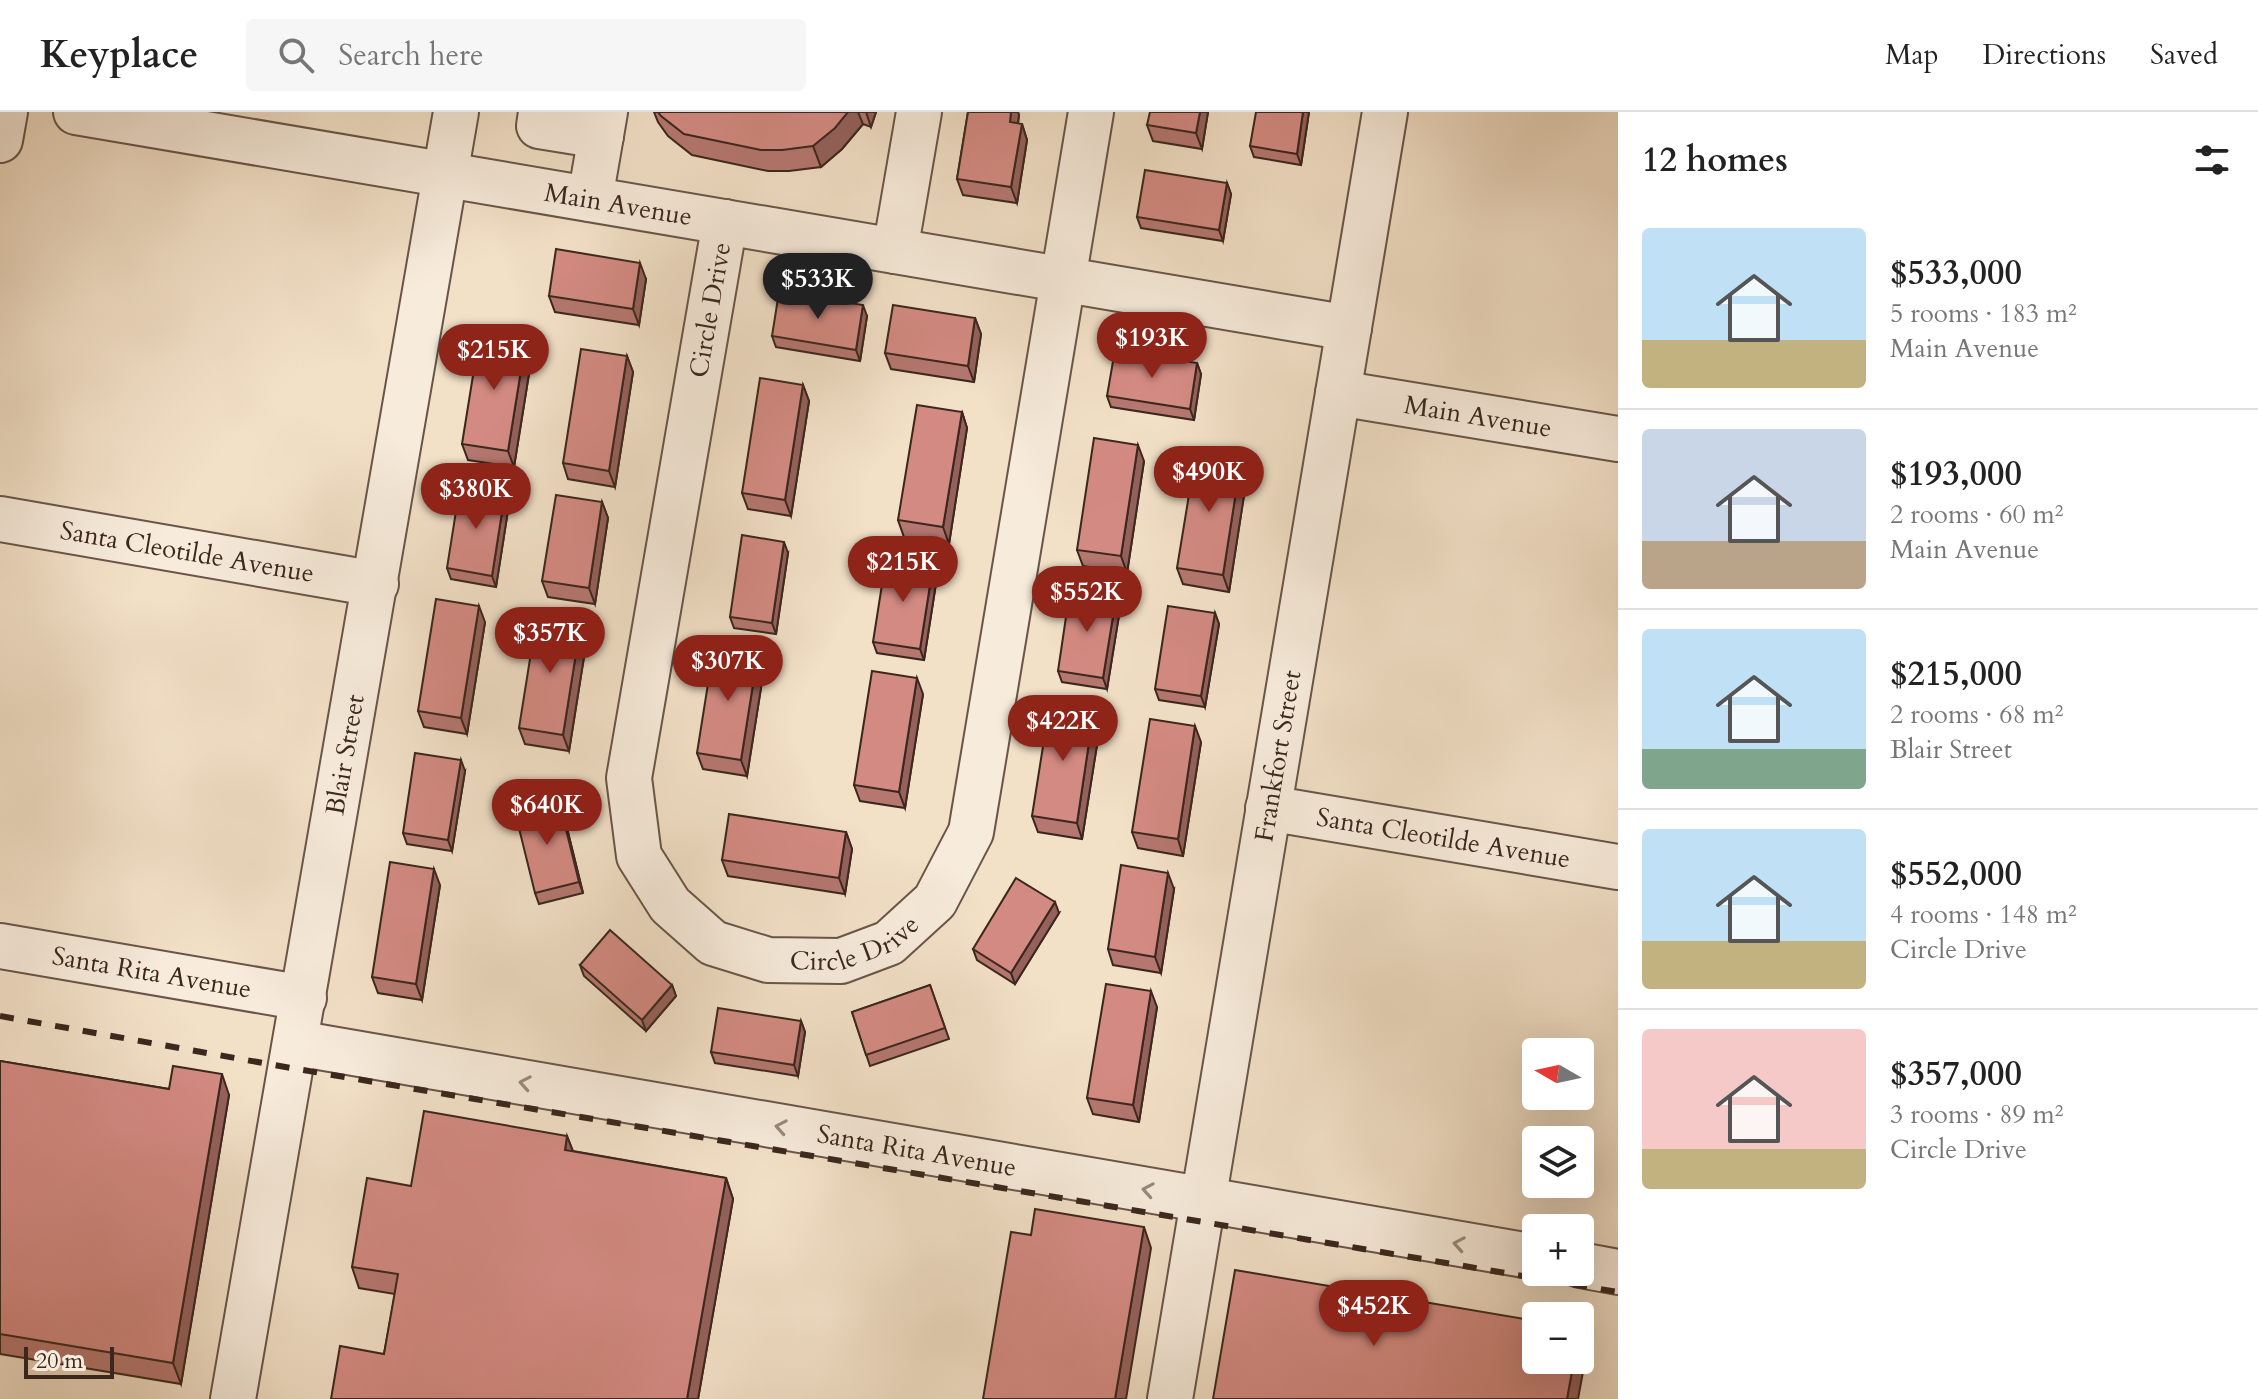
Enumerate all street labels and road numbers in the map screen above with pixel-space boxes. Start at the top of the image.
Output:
street label: Main Avenue [542,174,695,234]
street label: Circle Drive [681,240,739,380]
street label: Main Avenue [1402,387,1555,445]
street label: Santa Cleotilde Avenue [58,512,317,591]
street label: Frankfort Street [1246,667,1309,844]
street label: Blair Street [317,692,372,818]
street label: Santa Cleotilde Avenue [1314,799,1573,876]
street label: Circle Drive [790,907,926,978]
street label: Santa Rita Avenue [49,938,254,1006]
street label: Santa Rita Avenue [814,1116,1019,1185]

